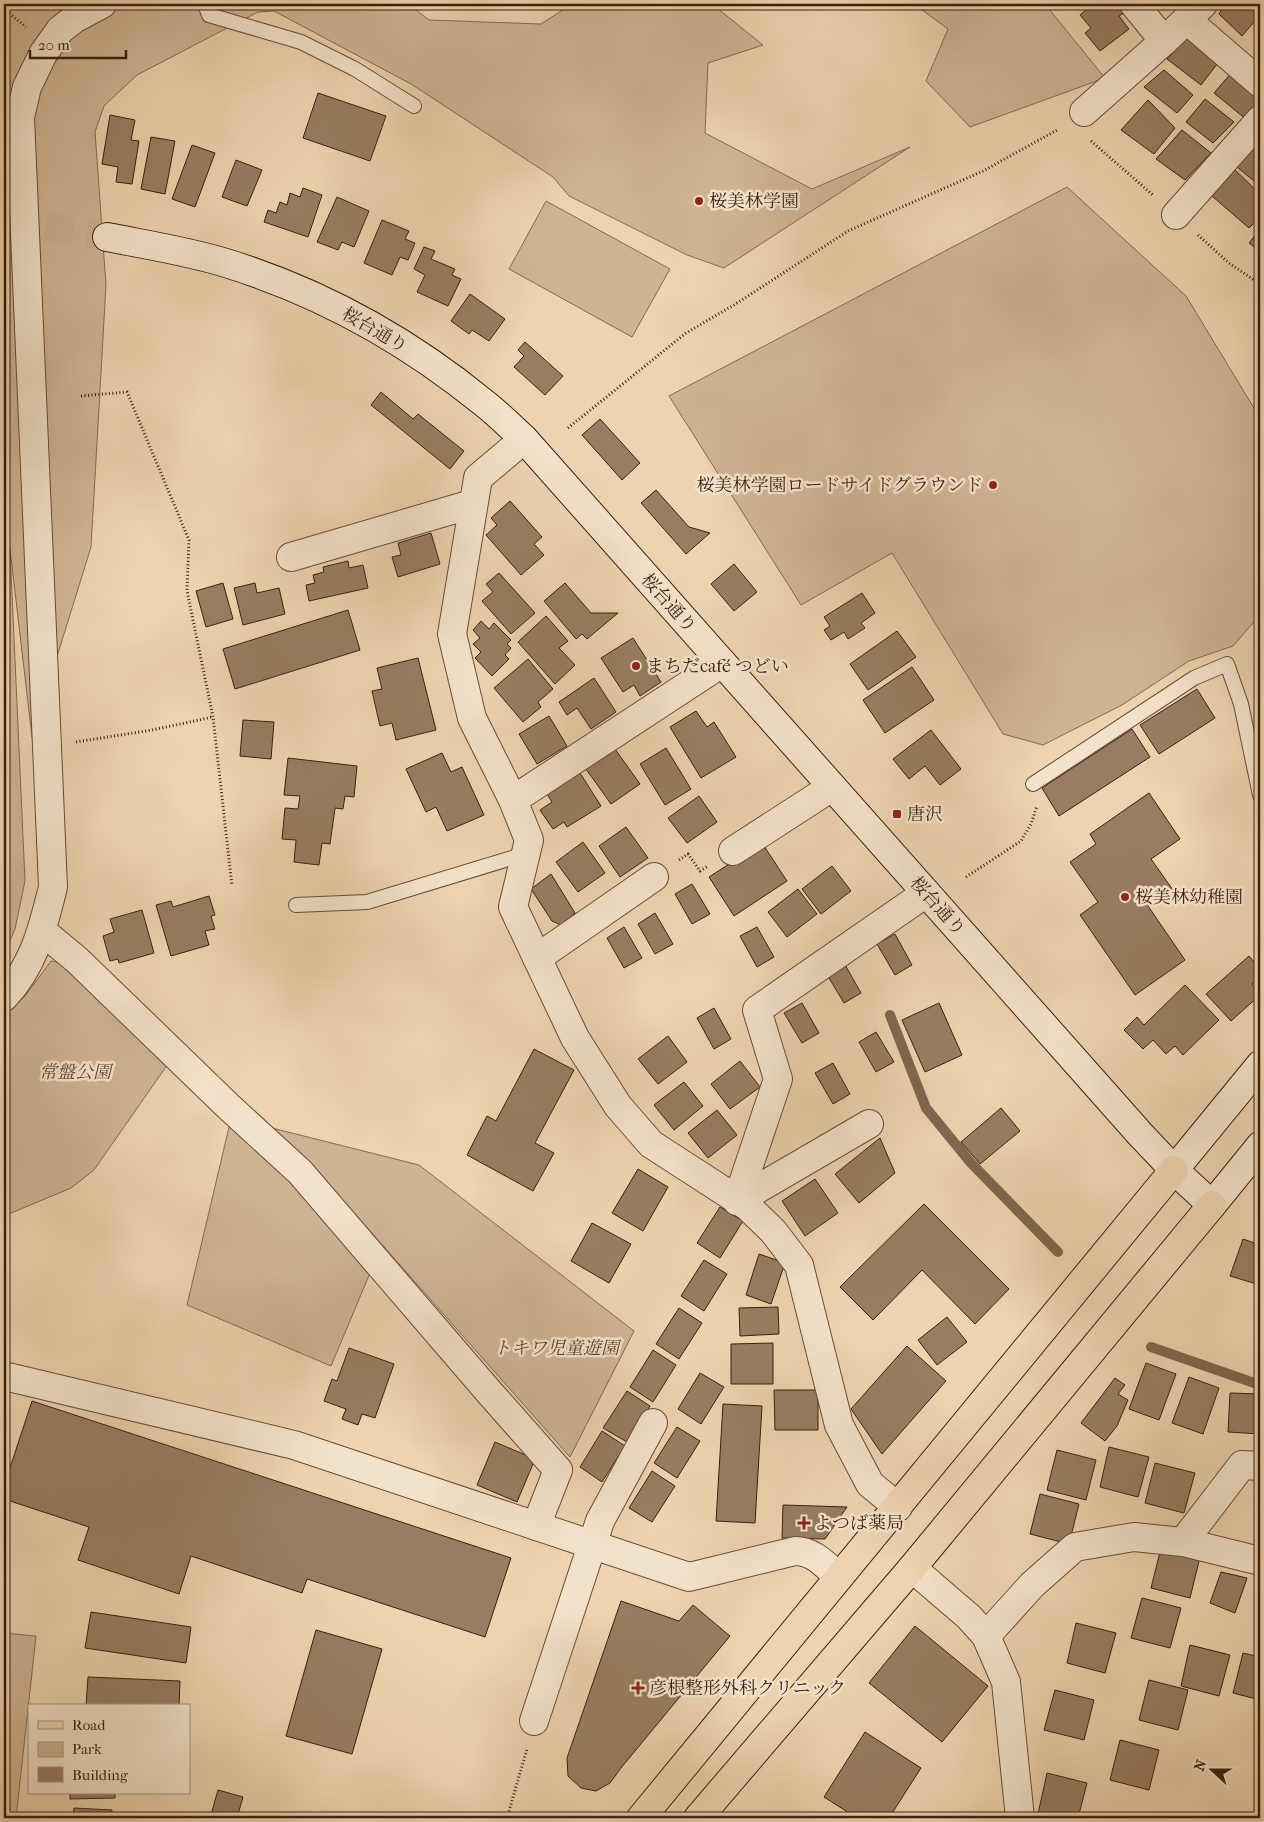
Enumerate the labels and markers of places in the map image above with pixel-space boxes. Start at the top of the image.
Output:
place label: 桜美林学園 [709,191,799,212]
marker: 桜美林学園 [693,195,705,207]
place label: 桜美林学園ロードサイドグラウンド [697,475,983,496]
marker: 桜美林学園ロードサイドグラウンド [987,479,999,491]
place label: まちだcafé つどい [646,656,789,677]
marker: まちだcafé つどい [630,660,642,672]
place label: 唐沢 [907,804,943,825]
marker: 唐沢 [891,808,903,820]
place label: 桜美林幼稚園 [1135,887,1243,908]
marker: 桜美林幼稚園 [1119,891,1131,903]
place label: よつば薬局 [814,1513,904,1534]
marker: よつば薬局 [798,1517,810,1529]
place label: 彦根整形外科クリニック [649,1678,846,1699]
marker: 彦根整形外科クリニック [631,1681,645,1695]

